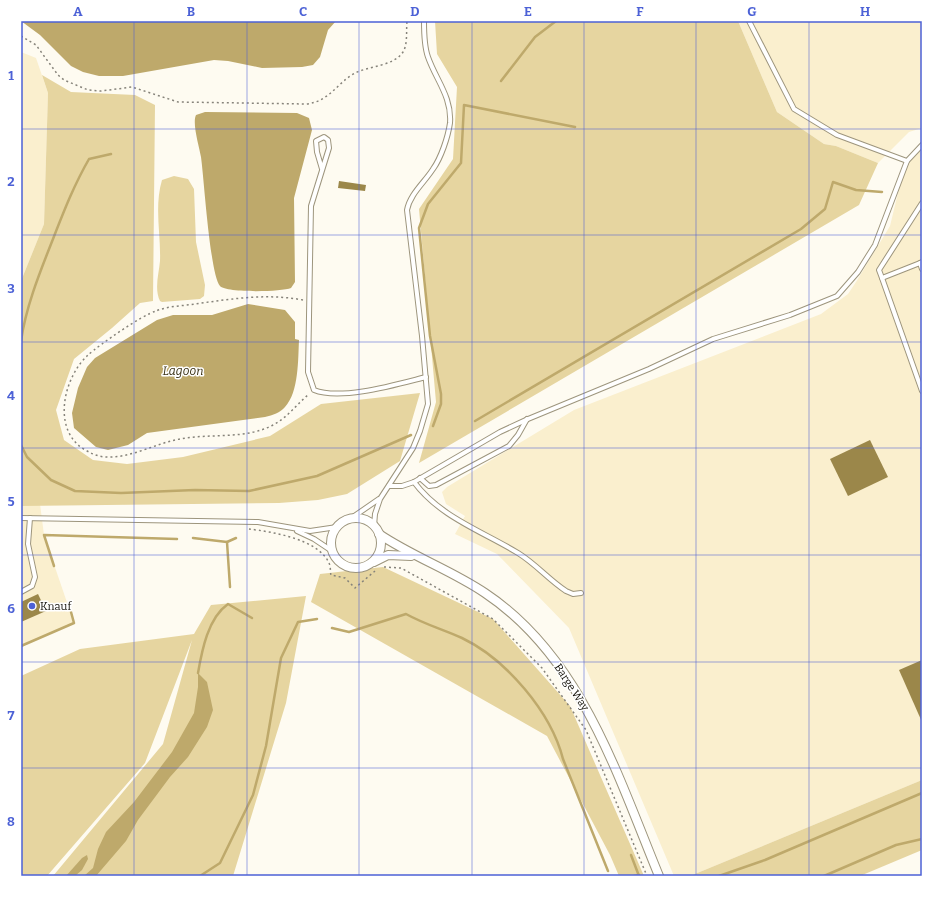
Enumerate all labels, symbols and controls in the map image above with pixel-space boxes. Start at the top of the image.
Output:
text: A [73,4,83,19]
text: B [187,4,195,19]
text: C [299,4,307,19]
text: D [410,4,420,19]
text: E [524,4,532,19]
text: F [636,4,644,19]
text: G [747,4,757,19]
text: H [860,4,870,19]
text: 1 [8,68,14,83]
text: 2 [7,174,15,189]
text: 3 [7,281,15,296]
water label: Lagoon [163,364,203,378]
text: 4 [7,388,15,403]
text: 5 [7,494,15,509]
place label: Knauf [40,600,72,613]
text: 6 [7,601,15,616]
marker: Knauf [27,601,37,611]
street label: Barge Way [552,661,592,713]
text: 7 [8,708,15,723]
text: 8 [7,814,15,829]

